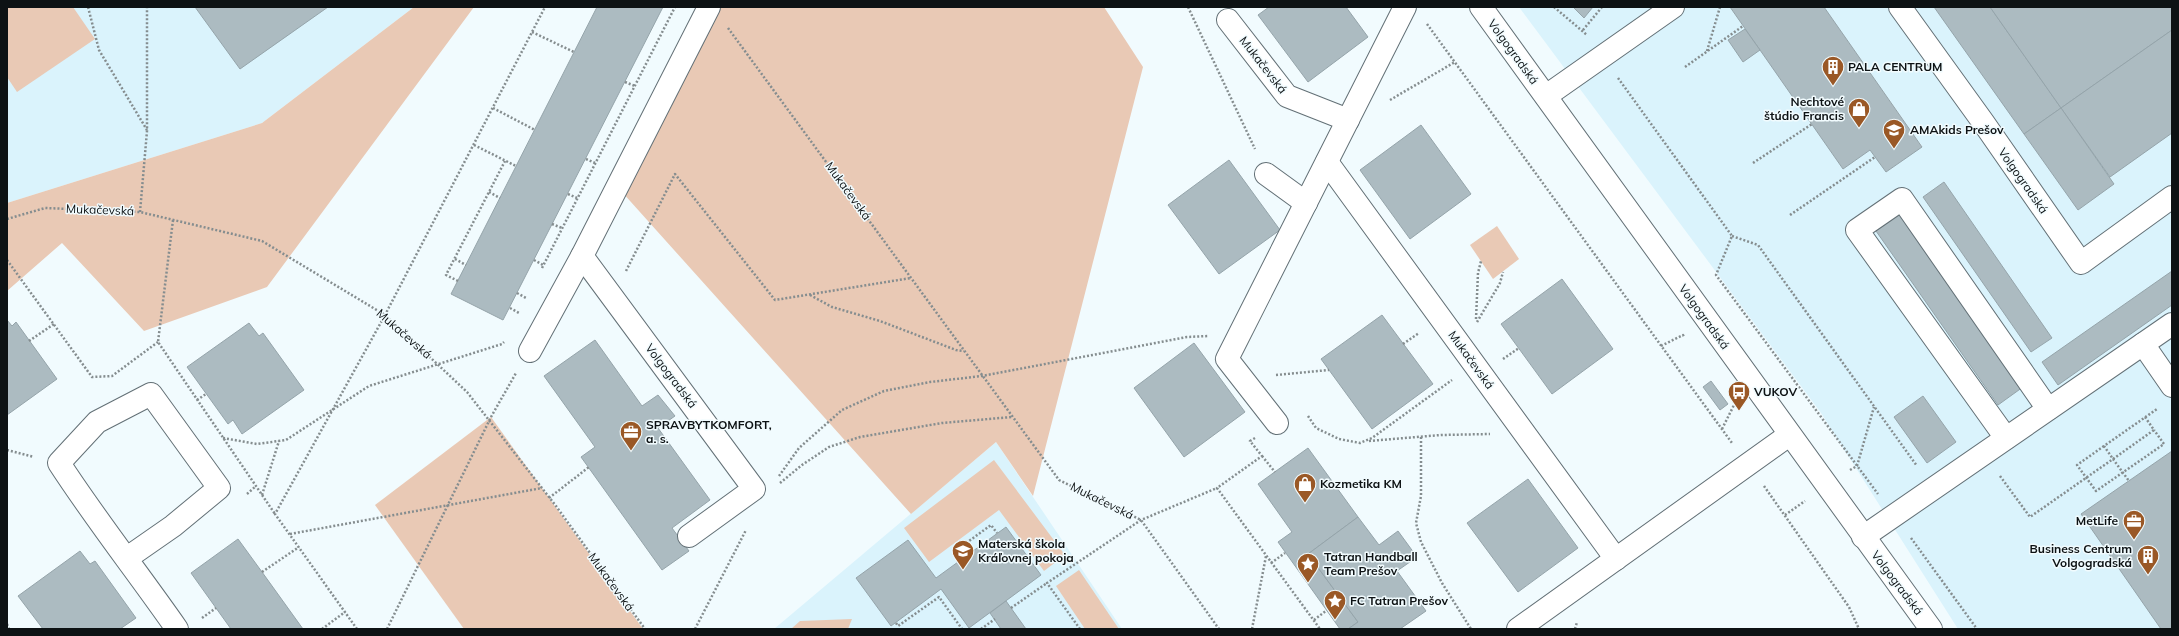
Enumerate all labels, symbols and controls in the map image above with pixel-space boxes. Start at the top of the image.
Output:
street label: Volgogradská [1485,16,1542,87]
street label: Mukačevská [1236,33,1290,96]
building icon: PALA CENTRUM [1820,54,1846,87]
place label: PALA CENTRUM [1848,59,1943,74]
place label: Nechtové štúdio Francis [1764,94,1844,123]
shop icon: Nechtové štúdio Francis [1846,96,1872,129]
school or university icon: AMAkids Prešov [1881,117,1907,150]
place label: AMAkids Prešov [1910,122,2004,137]
street label: Volgogradská [1995,145,2052,216]
street label: Mukačevská [822,159,875,223]
street label: Mukačevská [66,201,134,218]
street label: Volgogradská [1676,281,1733,352]
street label: Mukačevská [374,306,435,362]
street label: Mukačevská [1445,328,1498,392]
street label: Volgogradská [642,341,700,411]
bus stop icon: VUKOV [1726,379,1752,412]
place label: VUKOV [1753,384,1797,399]
place label: SPRAVBYTKOMFORT, a. s. [646,417,772,446]
office icon: SPRAVBYTKOMFORT, a. s. [618,419,644,452]
shop icon: Kozmetika KM [1292,471,1318,504]
place label: Kozmetika KM [1320,476,1402,491]
street label: Mukačevská [1068,479,1136,522]
office icon: MetLife [2121,508,2147,541]
place label: MetLife [2076,513,2118,528]
place label: Materská škola Kráľovnej pokoja [978,536,1074,565]
school or university icon: Materská škola Kráľovnej pokoja [950,538,976,571]
place label: Business Centrum Volgogradská [2029,541,2132,570]
building icon: Business Centrum Volgogradská [2135,543,2161,576]
street label: Volgogradská [1868,548,1926,618]
place label: Tatran Handball Team Prešov [1324,549,1418,578]
street label: Mukačevská [585,550,638,614]
place icon: Tatran Handball Team Prešov [1295,551,1321,584]
place icon: FC Tatran Prešov [1322,588,1348,621]
place label: FC Tatran Prešov [1350,593,1448,608]

